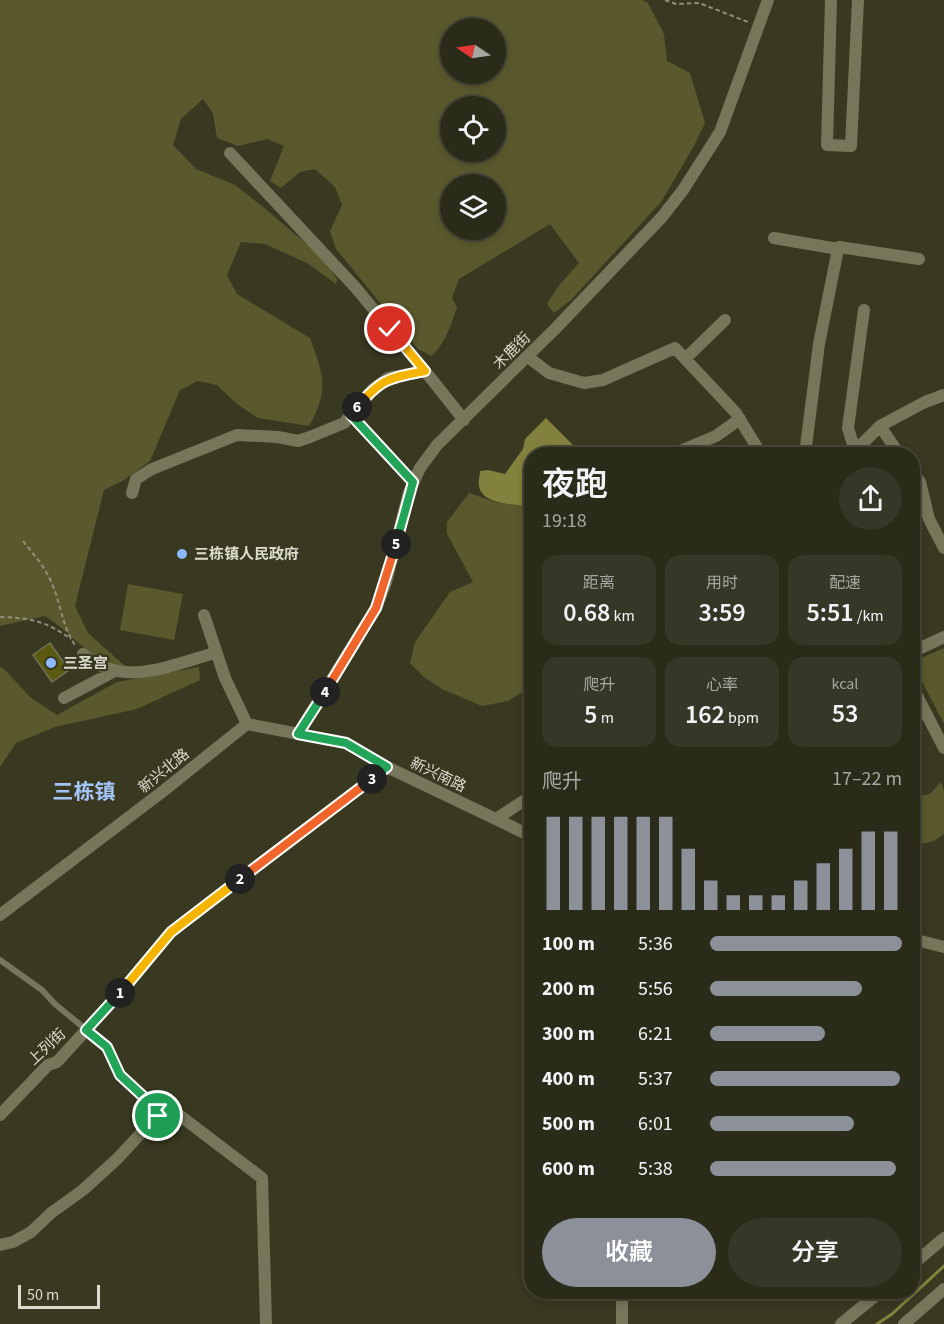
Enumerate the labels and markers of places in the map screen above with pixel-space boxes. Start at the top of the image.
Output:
pin [364,303,415,354]
pin: 6 [342,392,372,422]
pin: 5 [381,529,411,559]
place label: 三栋镇人民政府 [194,544,299,565]
marker: 三栋镇人民政府 [175,547,189,561]
place label: 三圣宫 [63,653,108,674]
marker: 三圣宫 [44,656,58,670]
pin: 4 [310,677,340,707]
pin: 3 [357,764,387,794]
pin: 2 [225,864,255,894]
pin: 1 [105,978,135,1008]
pin [132,1090,183,1141]

